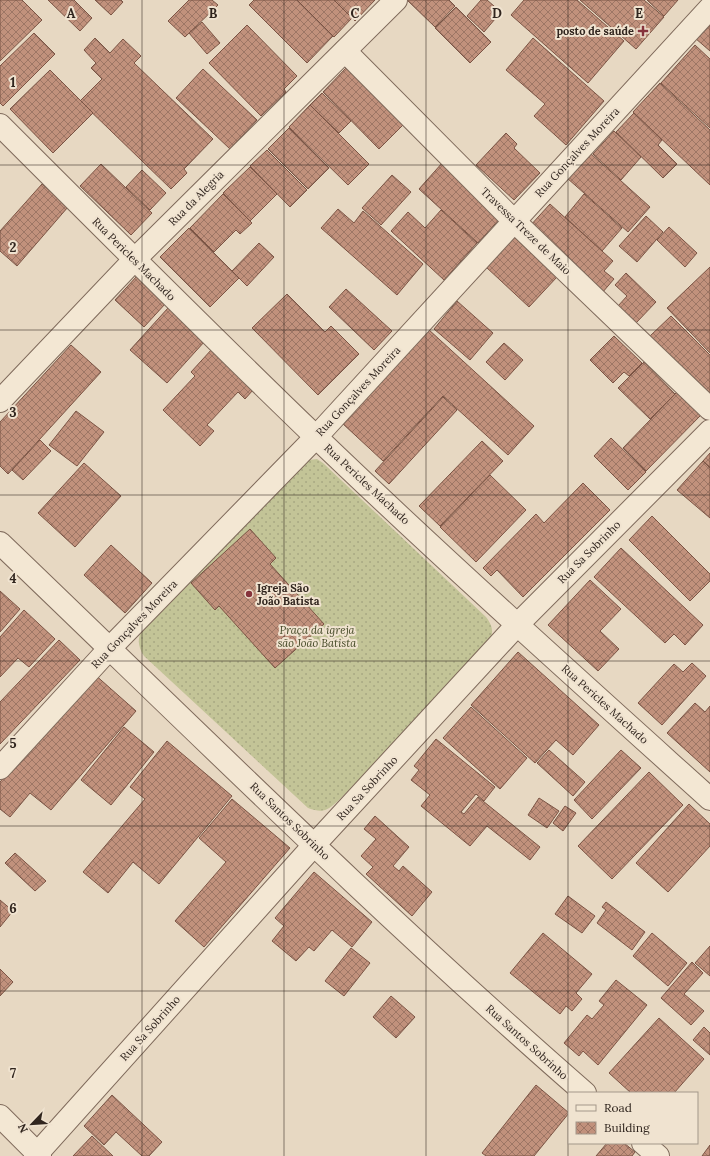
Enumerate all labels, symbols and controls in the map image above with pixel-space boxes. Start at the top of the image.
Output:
text: A [67,5,76,22]
text: B [209,5,218,22]
text: C [351,5,360,22]
text: D [492,5,502,22]
text: E [635,5,643,22]
place label: posto de saúde [556,24,634,38]
marker: posto de saúde [637,25,649,37]
text: 1 [10,74,16,91]
street label: Rua Gonçalves Moreira [532,104,623,200]
street label: Rua da Alegria [165,167,227,229]
street label: Travessa Treze de Maio [478,184,574,278]
street label: Rua Pericles Machado [89,214,179,304]
text: 2 [10,239,17,256]
street label: Rua Gonçalves Moreira [313,343,404,439]
text: 3 [9,404,17,421]
street label: Rua Pericles Machado [321,441,413,527]
street label: Rua Sa Sobrinho [555,518,623,586]
text: 4 [9,570,17,587]
street label: Rua Gonçalves Moreira [88,576,180,671]
place label: Igreja São João Batista [257,581,320,608]
marker: Igreja São João Batista [244,589,254,599]
park label: Praça da igreja são João Batista [278,623,357,650]
street label: Rua Pericles Machado [559,661,651,747]
text: 5 [9,735,17,752]
street label: Rua Sa Sobrinho [333,753,401,823]
street label: Rua Santos Sobrinho [247,779,333,863]
text: 6 [9,900,17,917]
street label: Rua Sa Sobrinho [117,992,183,1064]
street label: Rua Santos Sobrinho [483,1001,571,1083]
text: 7 [10,1065,16,1082]
legend [568,1092,698,1144]
text: Road [604,1100,632,1115]
north arrow [12,1104,52,1144]
text: Building [604,1120,650,1135]
text: N [15,1121,31,1135]

